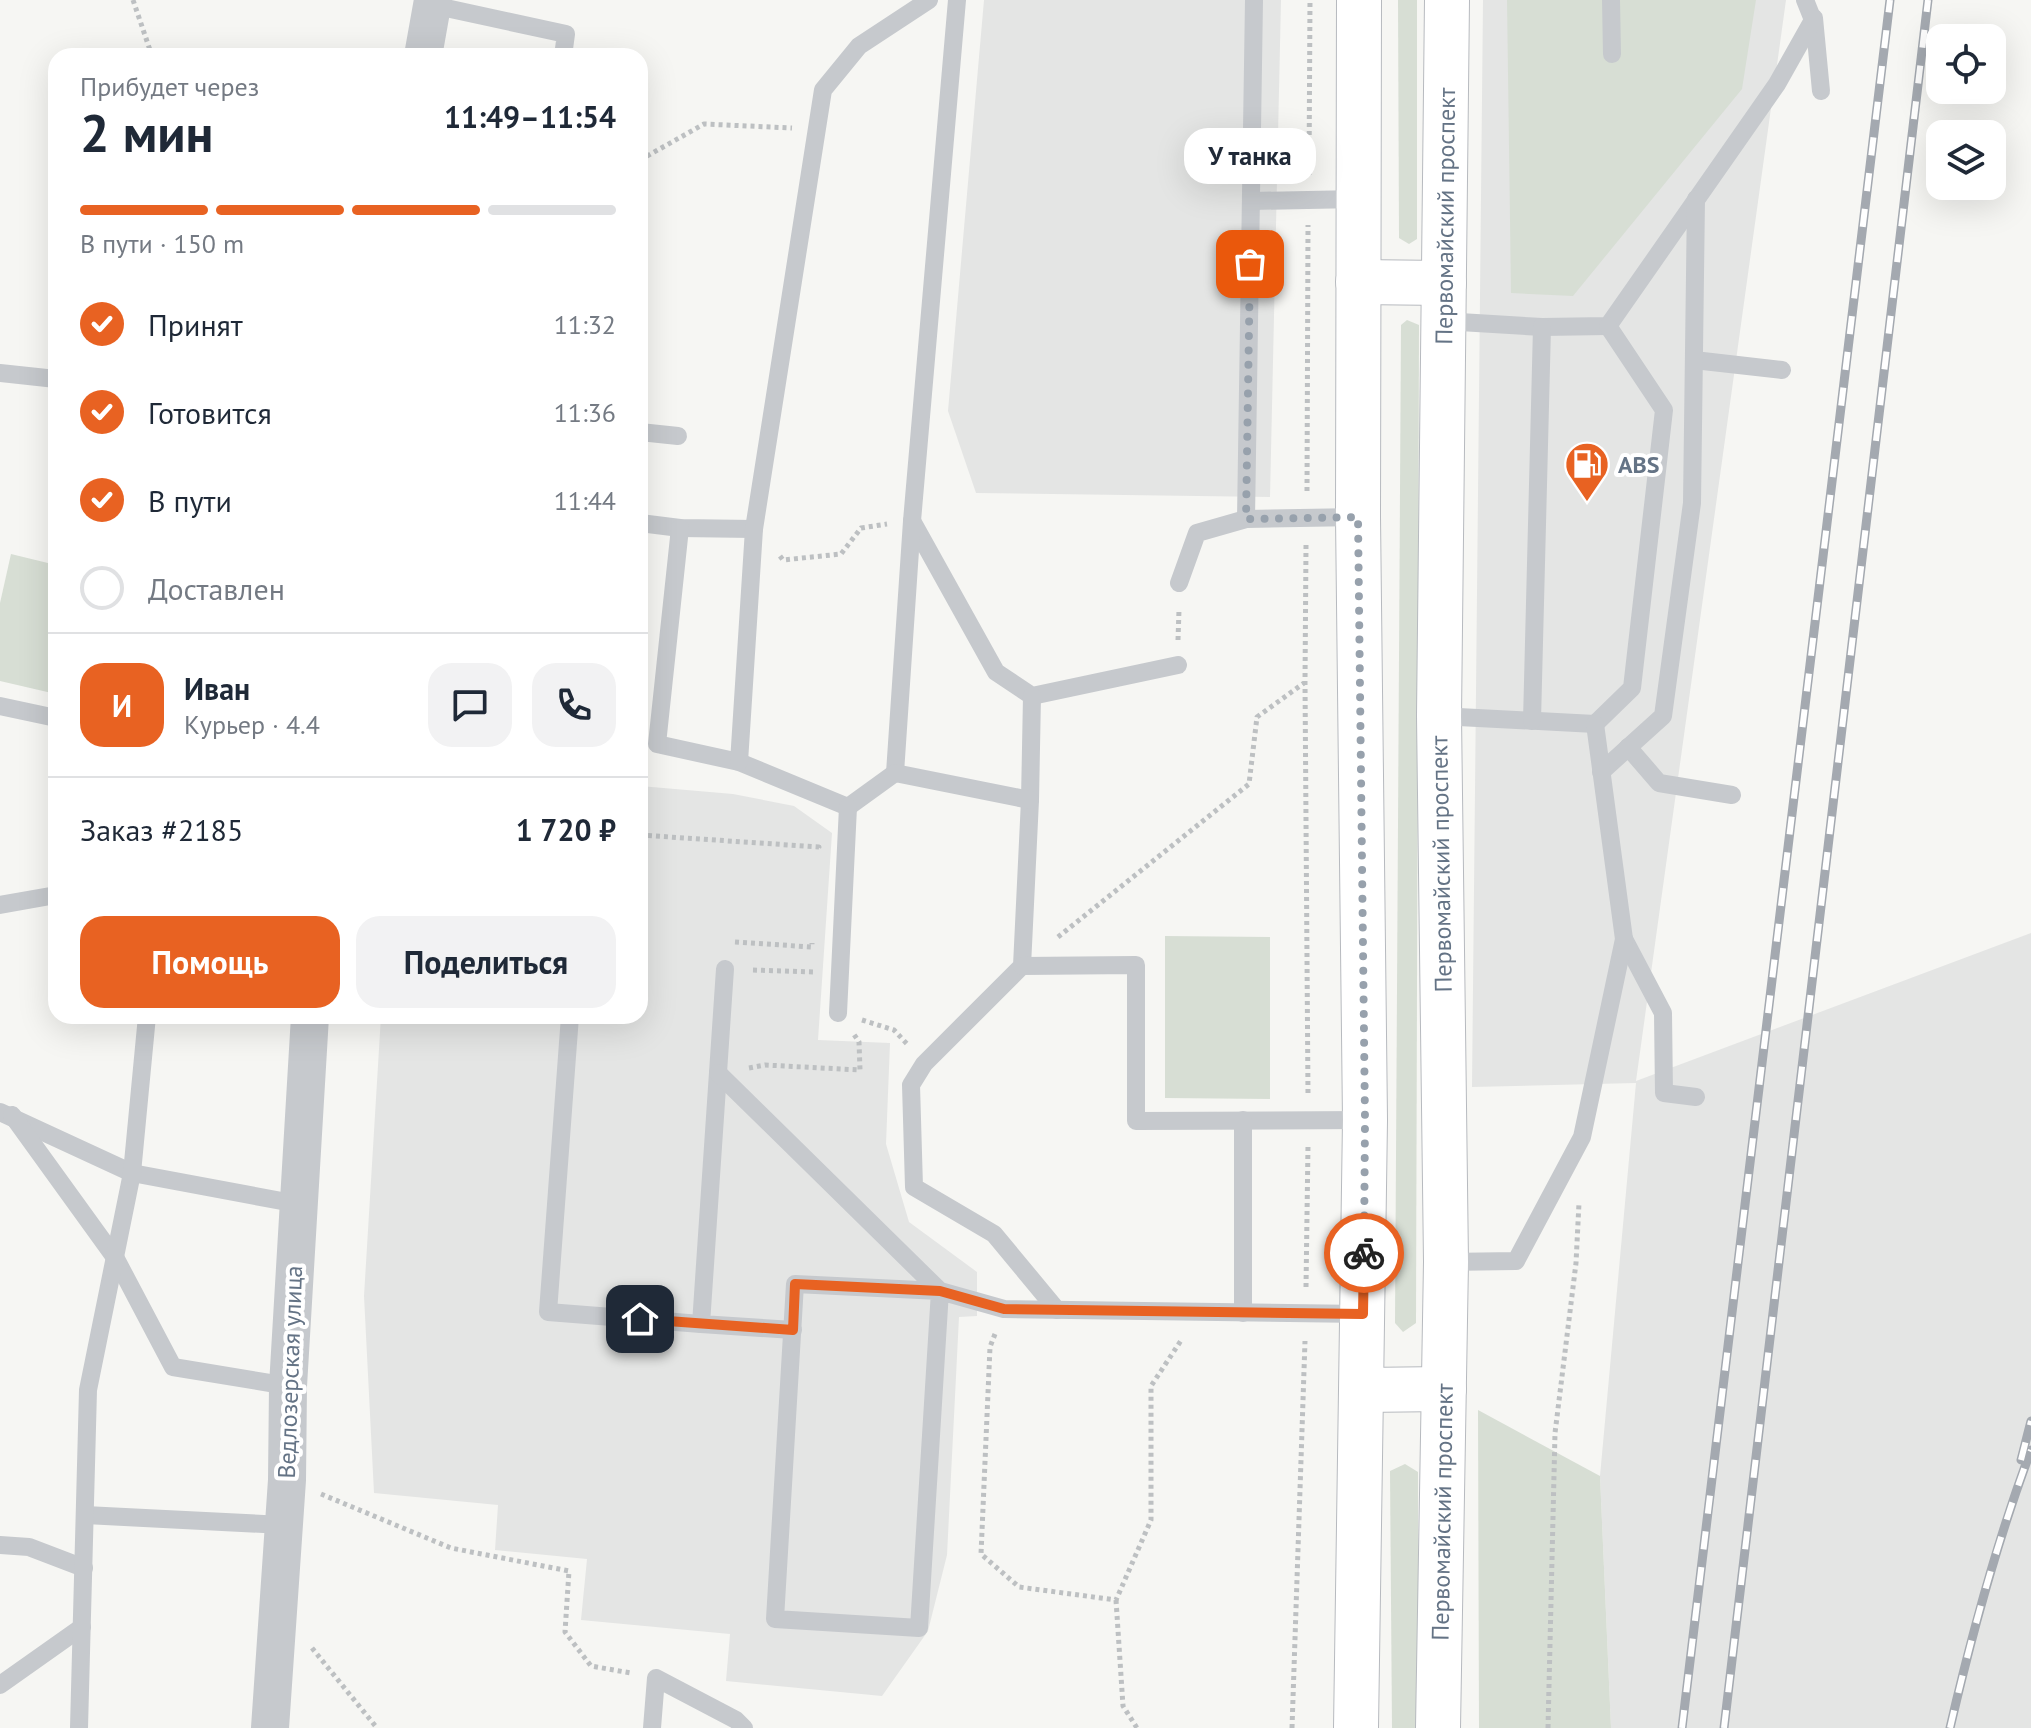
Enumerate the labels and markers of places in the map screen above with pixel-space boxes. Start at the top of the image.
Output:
callout: У танка [1184,128,1316,184]
pin [1216,230,1284,298]
fuel station icon: ABS [1563,440,1611,503]
place label: ABS [1618,449,1659,480]
pin [606,1285,674,1353]

